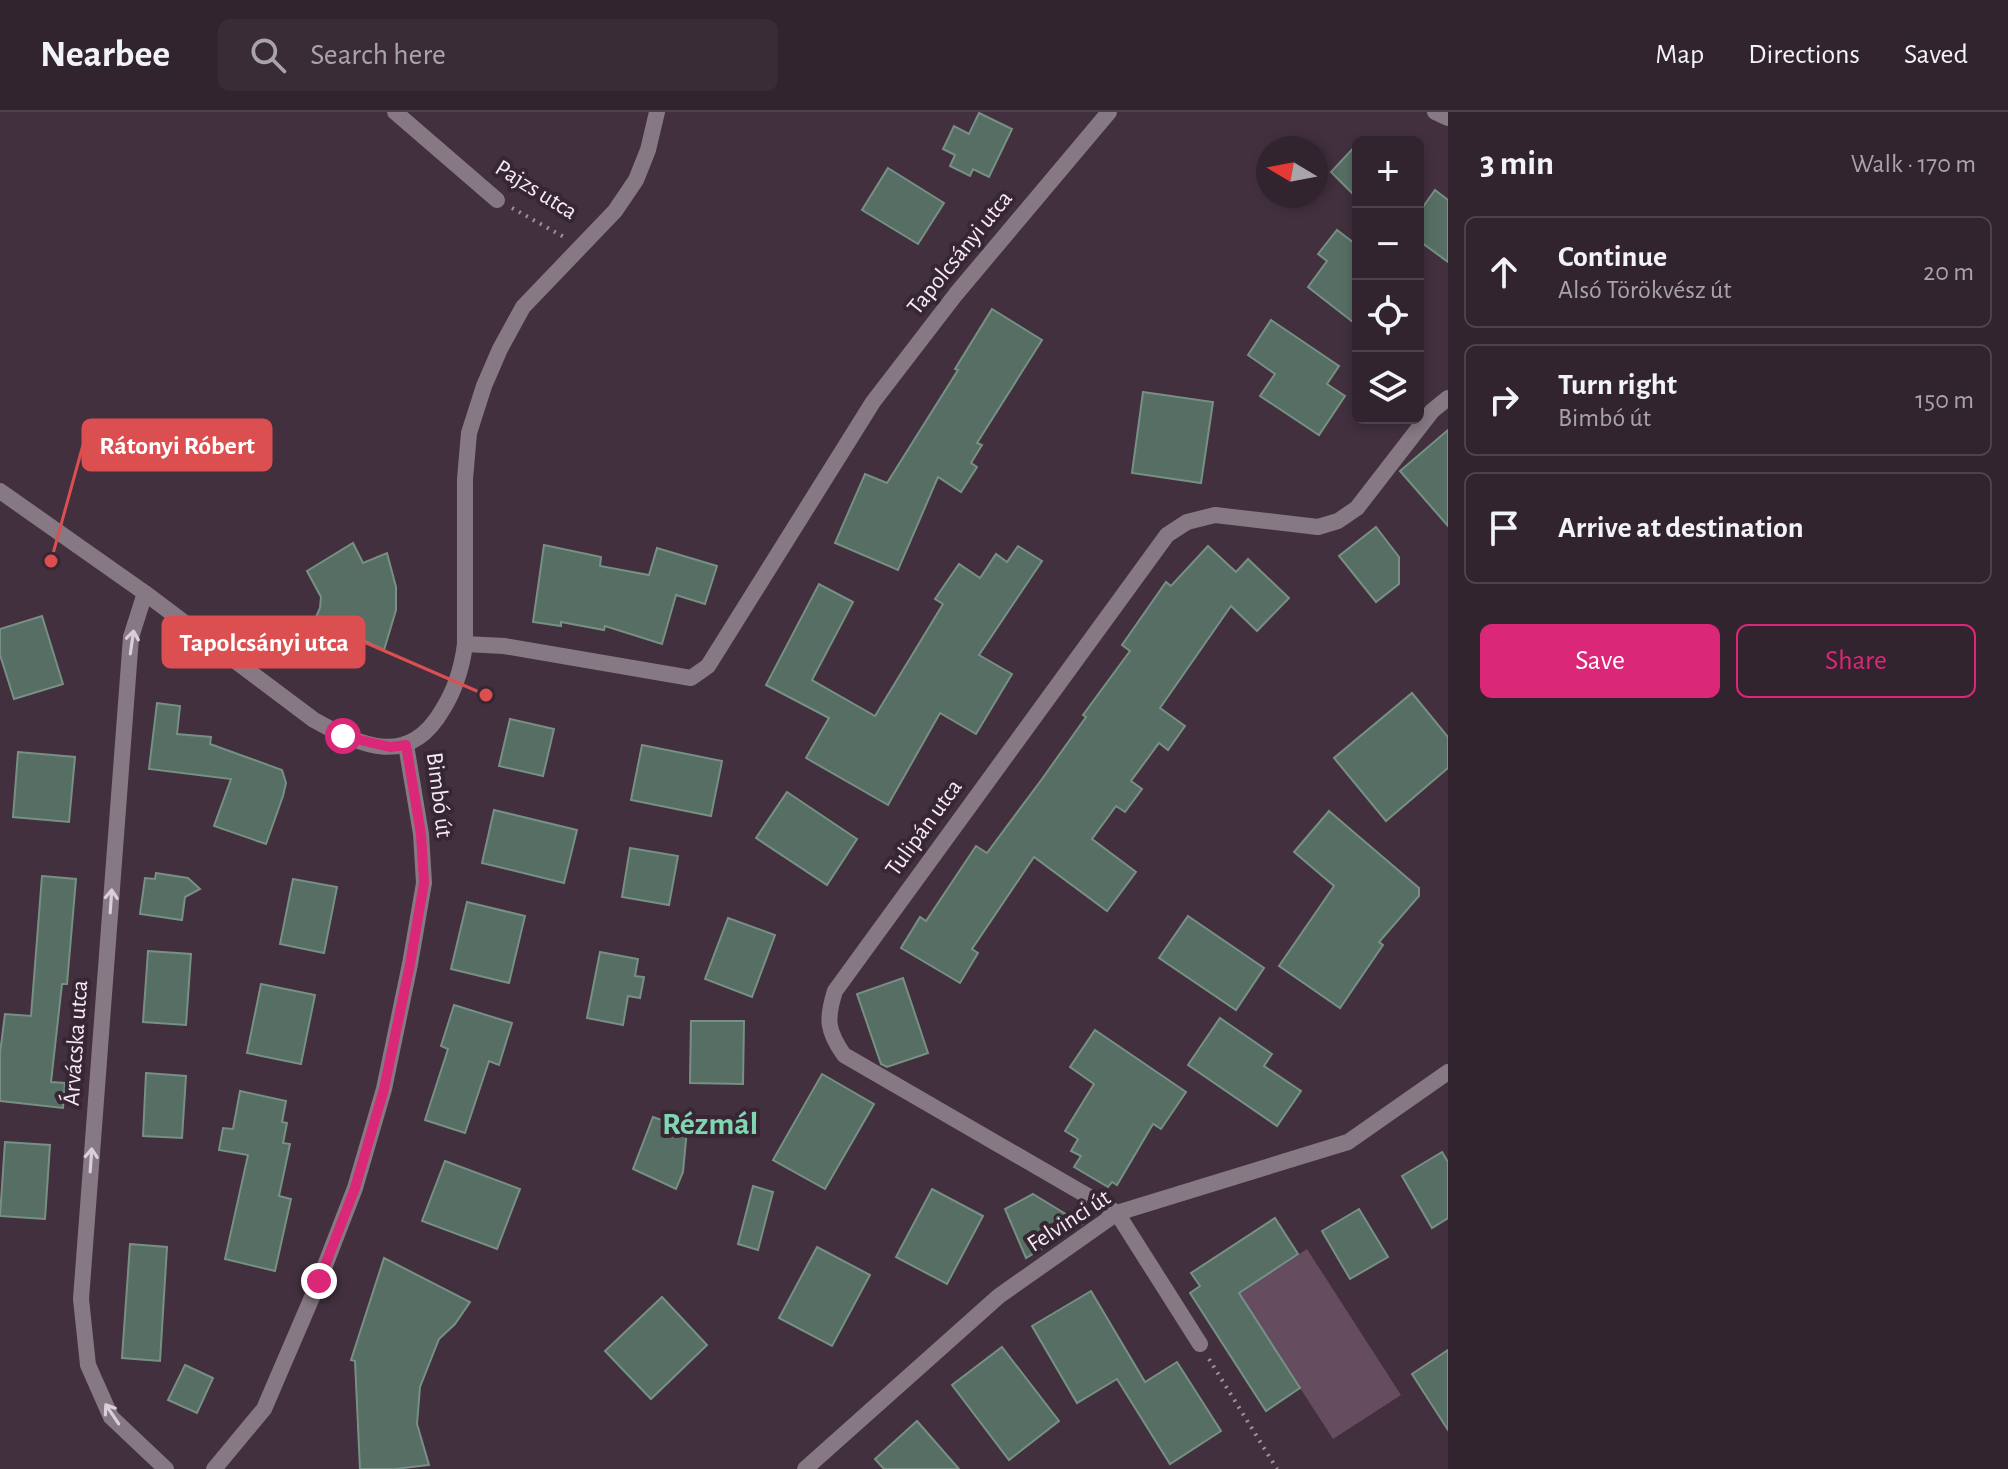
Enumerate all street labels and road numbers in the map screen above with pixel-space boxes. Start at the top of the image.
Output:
street label: Pajzs utca [491,156,581,224]
street label: Tapolcsányi utca [903,186,1017,320]
street label: Bimbó út [422,751,456,839]
street label: Tulipán utca [881,775,967,881]
street label: Árvácska utca [58,979,92,1107]
street label: Felvinci út [1023,1185,1115,1257]

